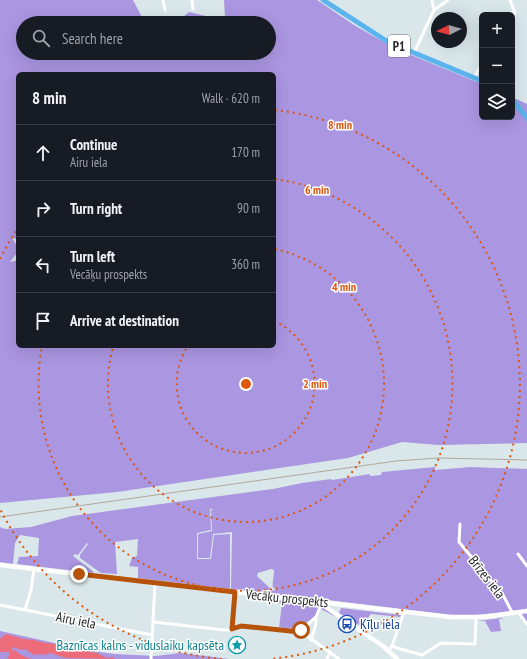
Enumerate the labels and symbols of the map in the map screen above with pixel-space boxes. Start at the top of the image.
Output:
north arrow [431,12,467,48]
road number: P1 [388,35,410,57]
text: 8 min [328,117,352,132]
text: 6 min [305,182,329,197]
text: 4 min [332,279,356,294]
text: 2 min [303,376,327,391]
centre of rings [239,377,253,391]
street label: Brīzes iela [465,552,509,602]
route end [70,565,88,583]
street label: Vecāķu prospekts [244,585,330,611]
street label: Airu iela [55,607,97,633]
bus stop icon: Ķīļu iela [337,614,357,634]
place label: Ķīļu iela [360,615,400,633]
route start [292,621,310,639]
place icon: Baznīcas kalns - viduslaiku kapsēta [227,635,247,655]
place label: Baznīcas kalns - viduslaiku kapsēta [56,636,224,654]

